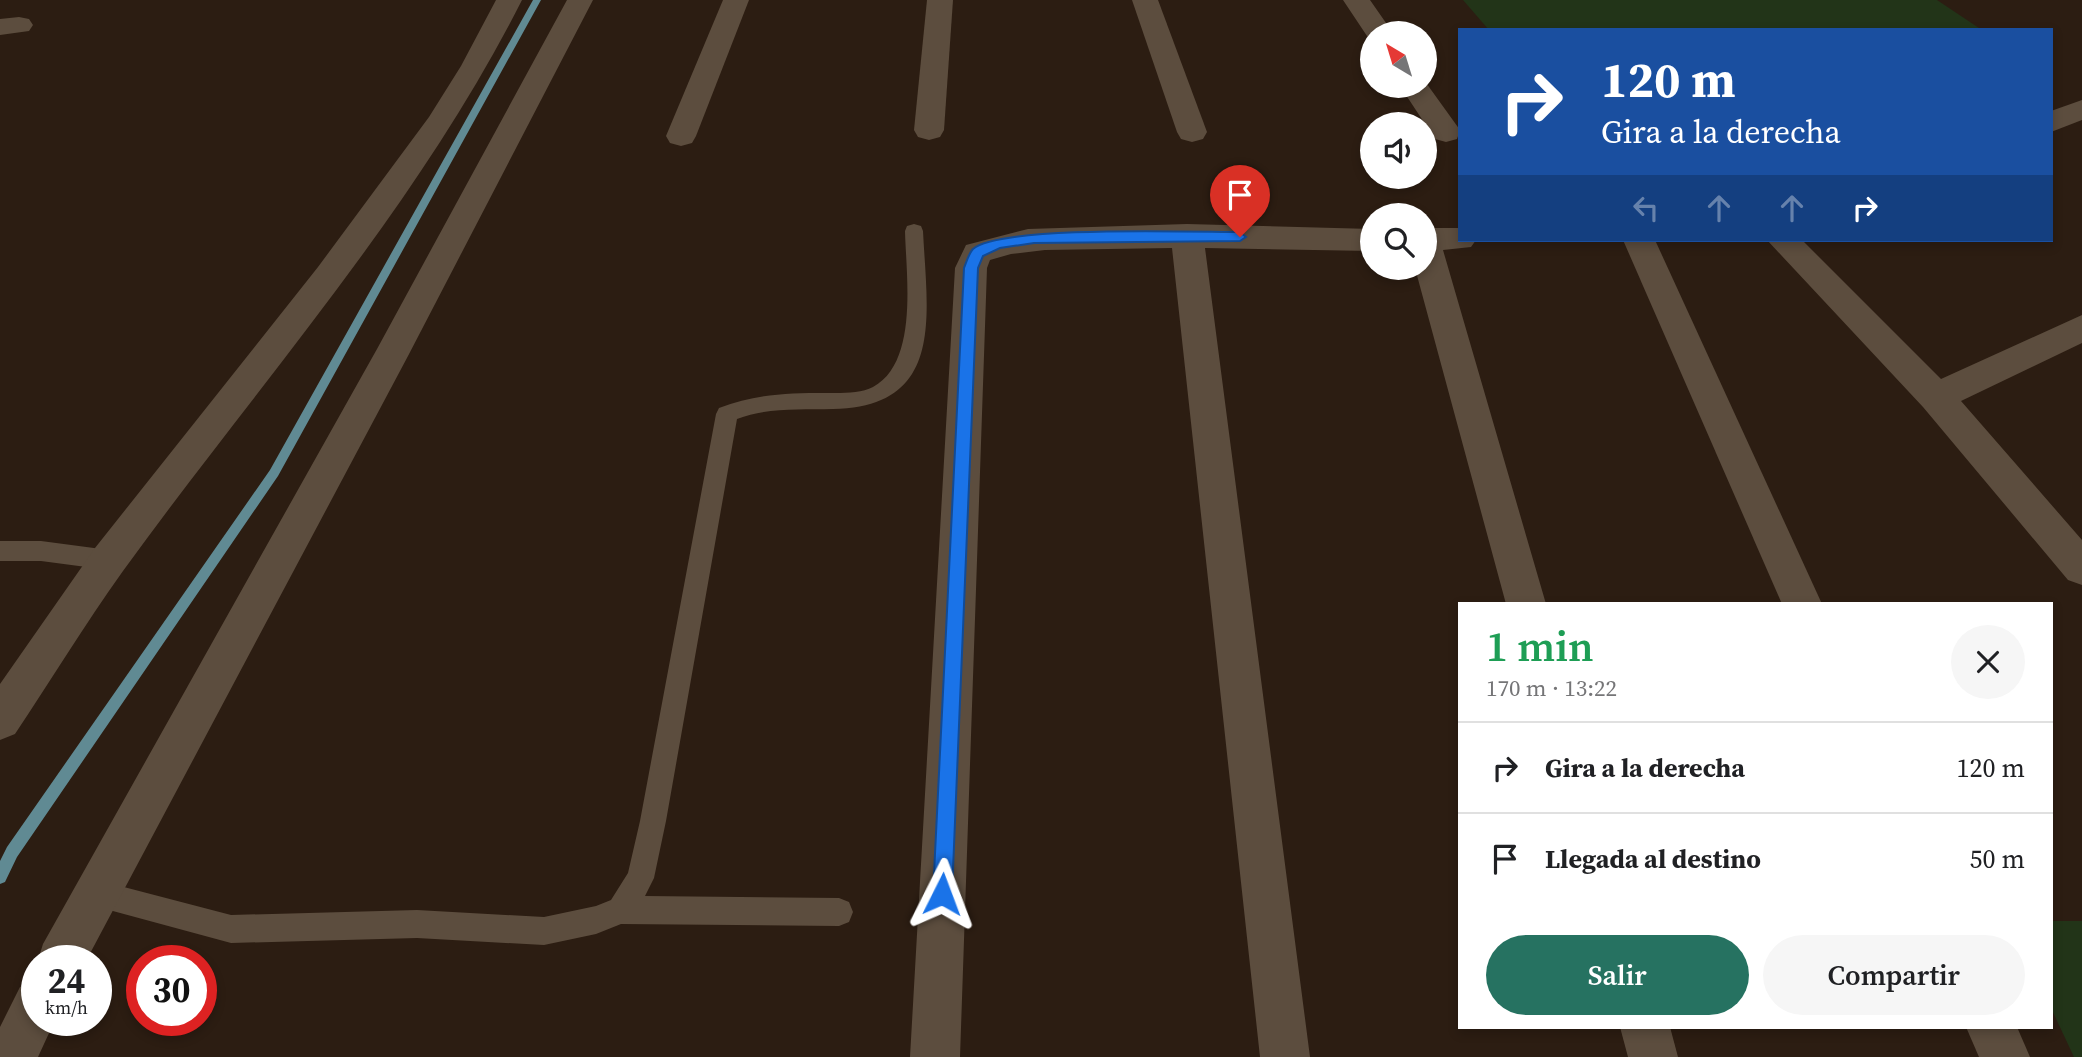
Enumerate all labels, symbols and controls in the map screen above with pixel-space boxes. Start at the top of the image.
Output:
north arrow [1360,21,1437,98]
map controls [1360,21,1437,280]
text: 120 m [1601,46,1736,113]
icon: right [1486,56,1577,147]
text: Gira a la derecha [1601,110,1841,154]
button: sound [1360,112,1437,189]
pin [1210,165,1270,237]
icon: arrive [1221,176,1259,214]
icon: left [1627,189,1665,227]
icon: ahead [1700,189,1738,227]
icon: ahead [1773,189,1811,227]
icon: right [1846,189,1884,227]
button: search [1360,203,1437,280]
text: 1 min [1486,617,1594,675]
button: close [1951,625,2025,699]
text: 170 m · 13:22 [1486,672,1617,704]
icon: right [1486,749,1524,787]
text: Gira a la derecha [1545,750,1745,786]
text: 120 m [1957,750,2025,786]
icon: arrive [1486,840,1524,878]
text: Llegada al destino [1545,841,1761,877]
text: 50 m [1970,841,2025,877]
position arrow [905,857,979,931]
button: Salir [1486,935,1749,1015]
button: Compartir [1763,935,2025,1015]
speed limit sign: 30 [126,945,217,1036]
text: 24 [48,957,85,1005]
text: km/h [45,995,88,1020]

